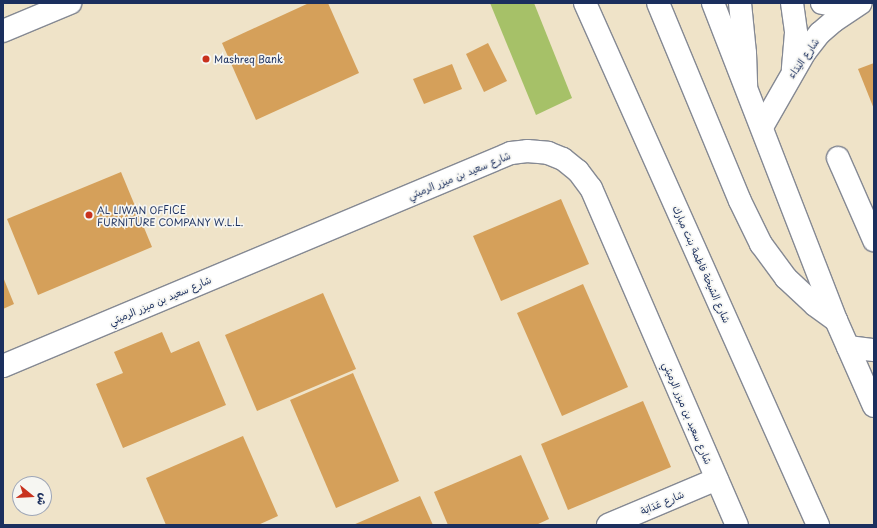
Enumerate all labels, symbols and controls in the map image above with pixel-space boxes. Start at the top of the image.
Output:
street label: شارع النِدَاء [785,36,821,80]
place label: Mashreq Bank [214,53,284,65]
marker: Mashreq Bank [201,54,211,64]
street label: شارع سعيد بن ميزر الرميثي [406,149,512,201]
place label: AL LIWAN OFFICE FURNITURE COMPANY W.L.L. [97,203,244,226]
street label: شارع الشيخة فاطمة بنت مبارك [671,203,733,325]
marker: AL LIWAN OFFICE FURNITURE COMPANY W.L.L. [84,210,94,220]
street label: شارع سعيد بن ميزر الرميثي [107,273,213,327]
street label: شارع سعيد بن ميزر الرميثي [661,360,715,466]
north arrow [12,476,52,516]
street label: شارع عَدَابَة [638,487,686,517]
text: ش [33,491,53,508]

